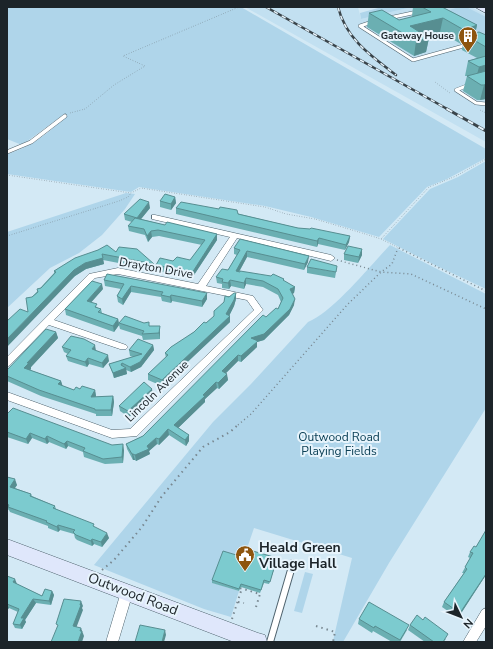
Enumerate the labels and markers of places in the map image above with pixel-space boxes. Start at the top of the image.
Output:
building icon: Gateway House [457,25,479,53]
place label: Gateway House [381,29,455,43]
place label: Heald Green Village Hall [258,538,341,573]
public building icon: Heald Green Village Hall [234,544,256,572]

